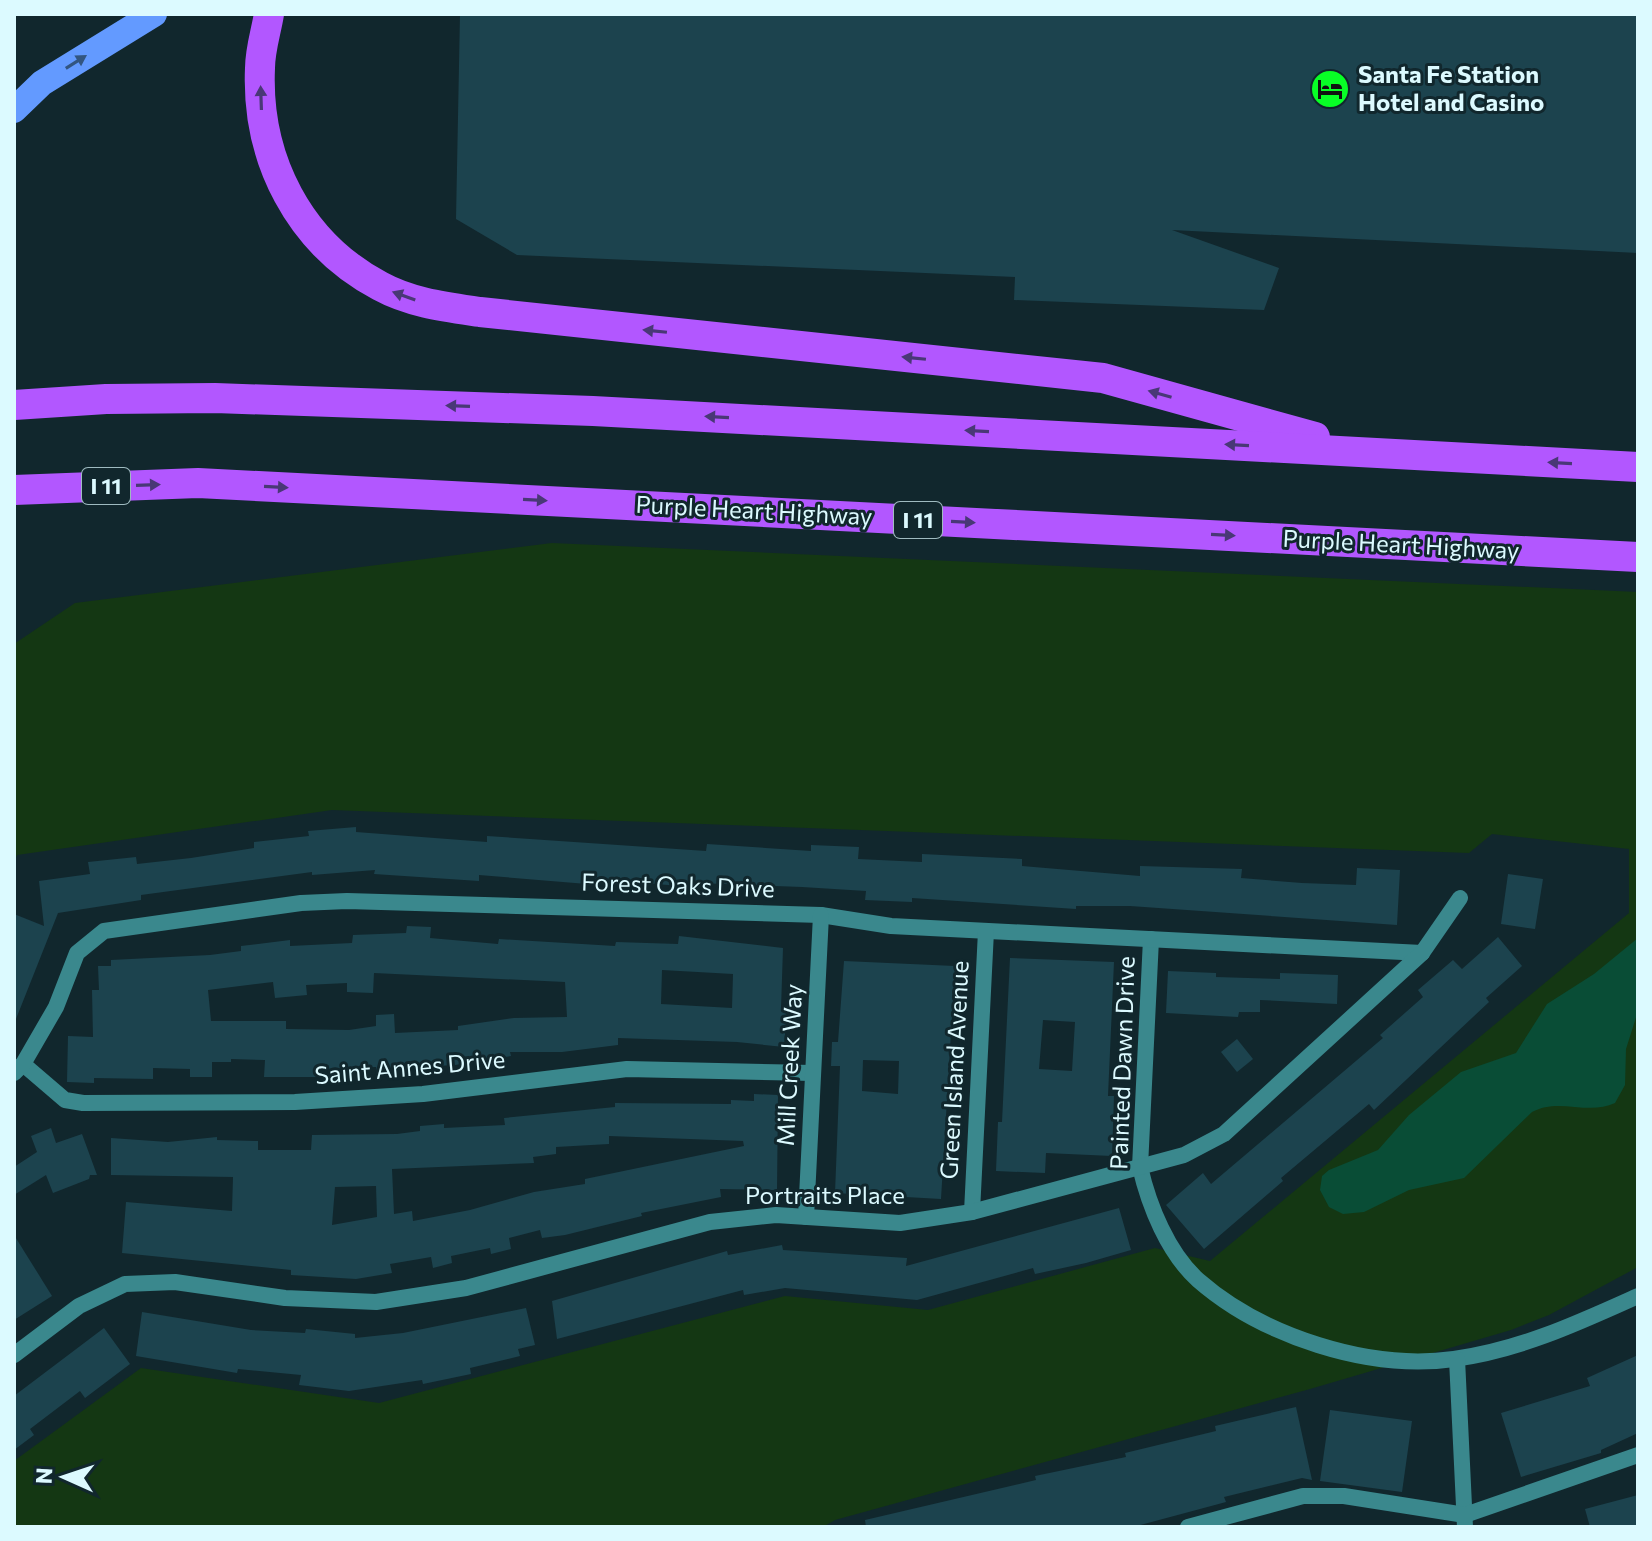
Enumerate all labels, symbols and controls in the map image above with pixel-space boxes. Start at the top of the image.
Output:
one-way arrow [65,55,86,70]
place label: Santa Fe Station Hotel and Casino [1358,59,1544,116]
hotel icon: Santa Fe Station Hotel and Casino [1309,68,1351,110]
one-way arrow [254,85,267,110]
one-way arrow [392,289,416,301]
one-way arrow [642,324,667,337]
one-way arrow [901,351,926,364]
one-way arrow [1148,387,1172,400]
one-way arrow [445,400,470,413]
one-way arrow [704,411,729,424]
one-way arrow [964,425,989,438]
one-way arrow [1224,439,1249,452]
one-way arrow [1547,456,1572,469]
road number: I 11 [82,468,130,504]
one-way arrow [136,478,161,491]
one-way arrow [264,480,289,493]
street label: Purple Heart Highway [635,489,873,530]
one-way arrow [523,494,548,507]
road number: I 11 [894,502,942,538]
one-way arrow [951,516,976,529]
street label: Purple Heart Highway [1282,523,1520,564]
one-way arrow [1211,529,1236,542]
street label: Forest Oaks Drive [581,867,775,902]
street label: Painted Dawn Drive [1103,956,1140,1170]
street label: Green Island Avenue [933,960,974,1180]
street label: Mill Creek Way [770,983,807,1147]
street label: Saint Annes Drive [313,1044,506,1089]
street label: Portraits Place [745,1180,905,1209]
north arrow [24,1437,104,1517]
text: N [30,1467,57,1485]

